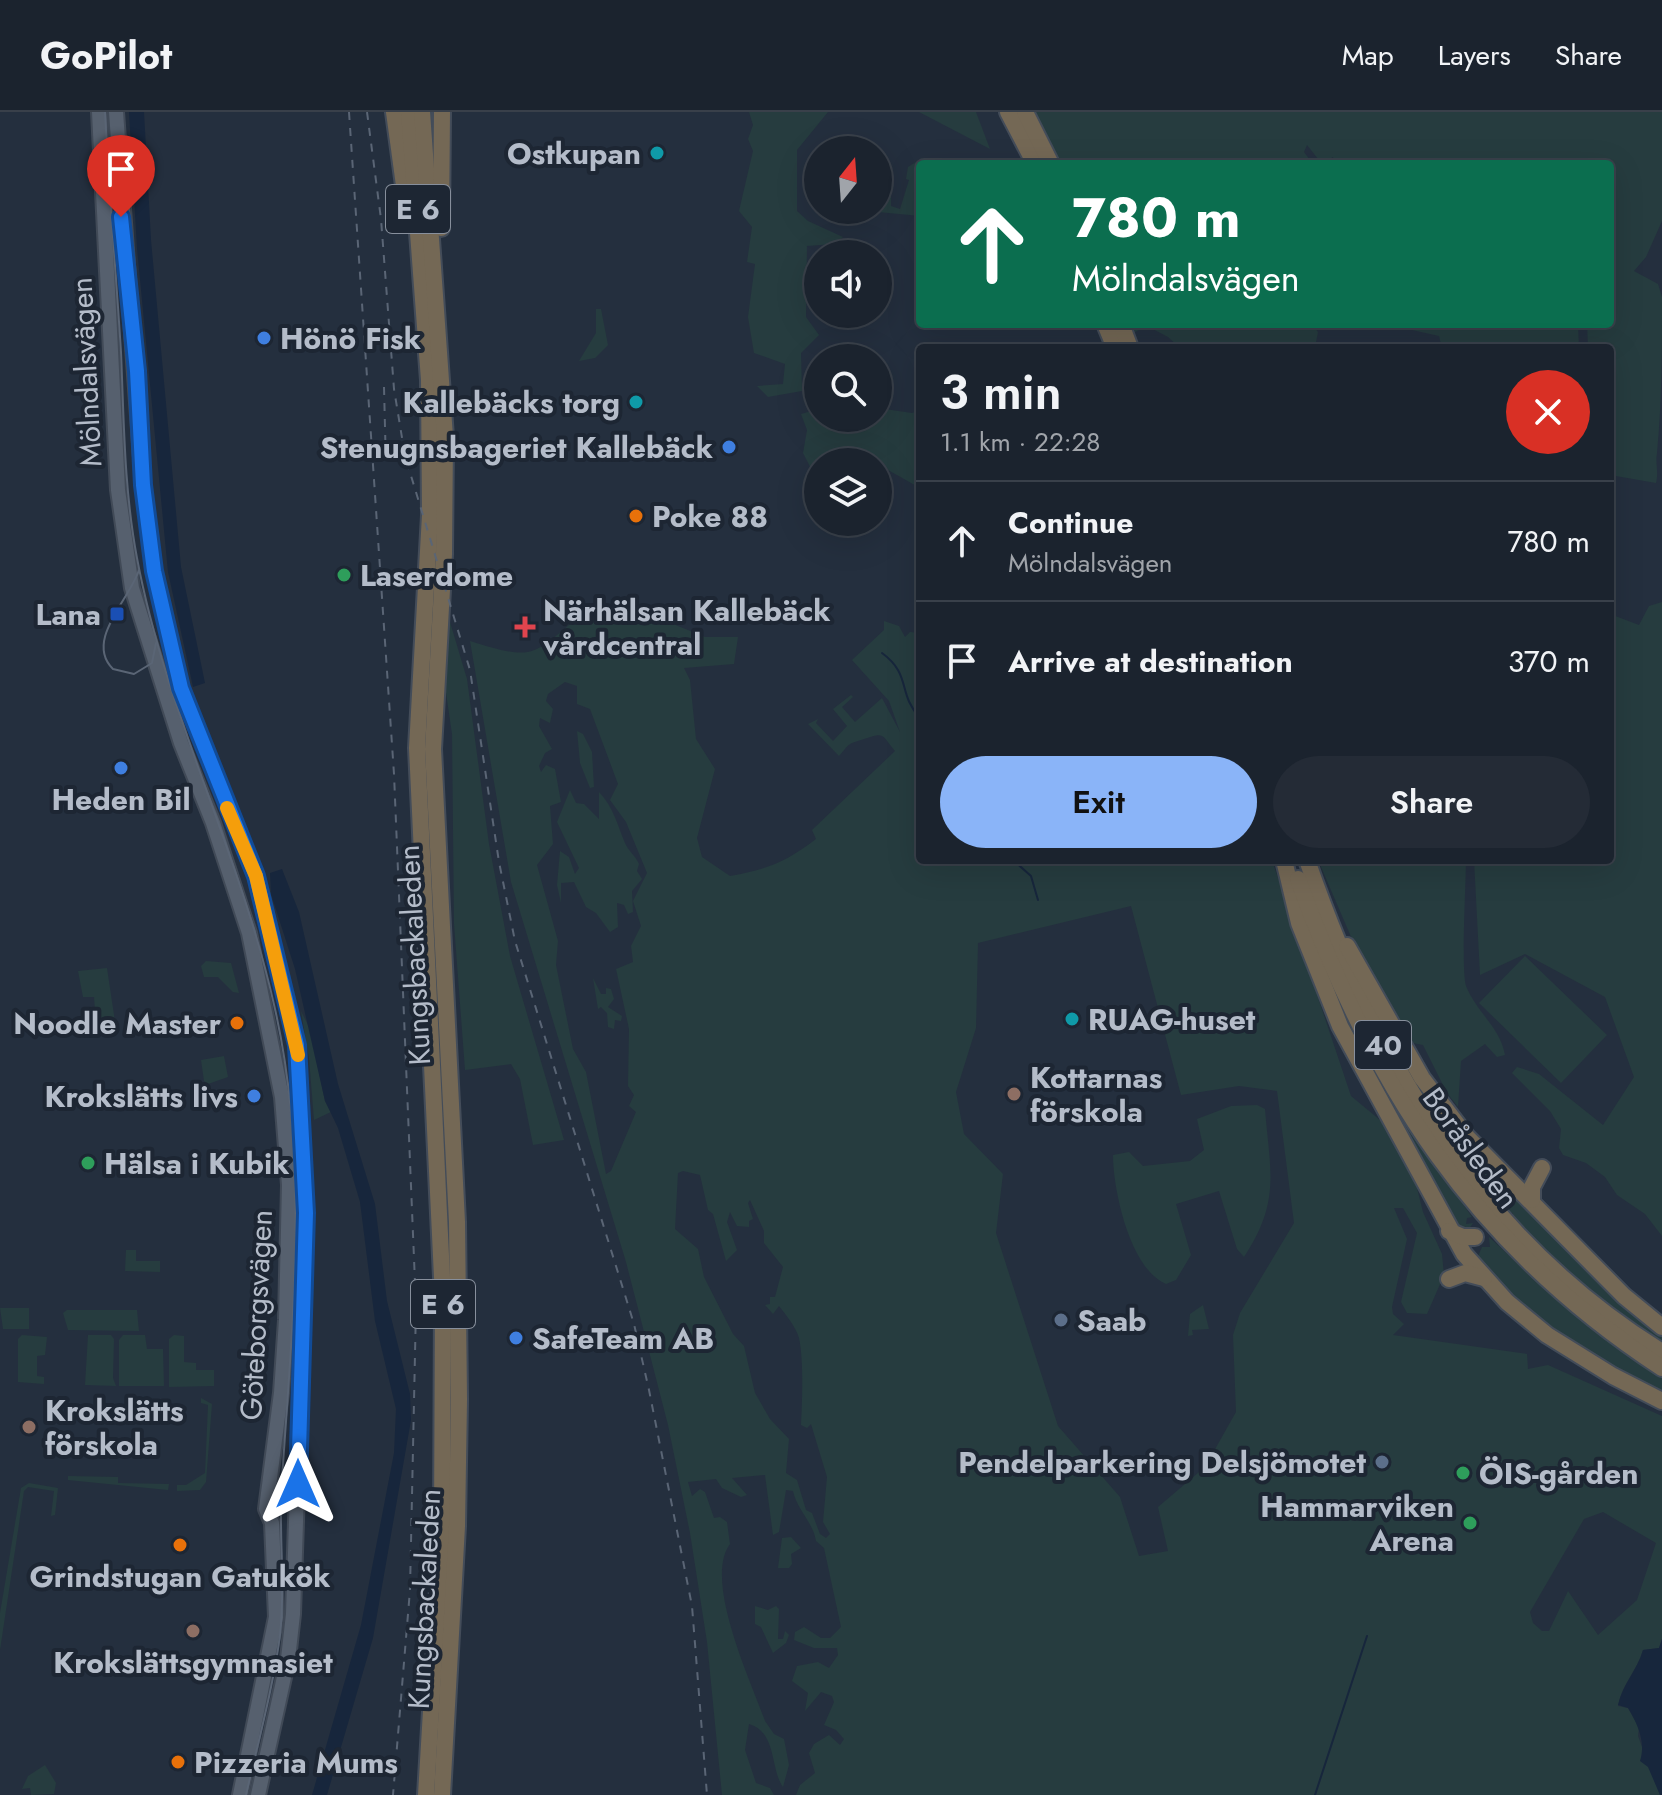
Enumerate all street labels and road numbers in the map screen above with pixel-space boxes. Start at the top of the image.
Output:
road number: E 6 [386,185,450,233]
street label: Mölndalsvägen [60,276,112,468]
street label: Kungsbackaleden [387,844,441,1066]
road number: 40 [1355,1021,1411,1069]
street label: Boråsleden [1412,1078,1530,1218]
street label: Göteborgsvägen [229,1209,283,1421]
road number: E 6 [411,1280,475,1328]
street label: Kungsbackaleden [397,1488,451,1710]

